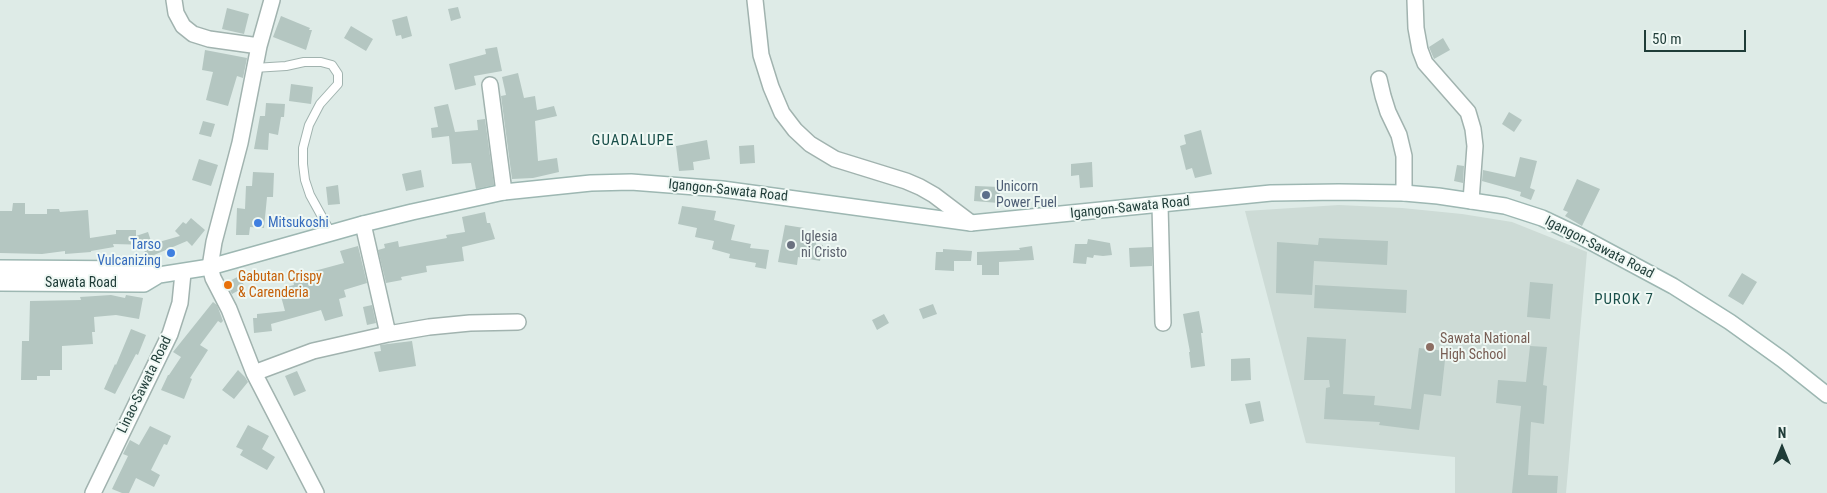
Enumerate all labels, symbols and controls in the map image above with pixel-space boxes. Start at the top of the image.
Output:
scale bar [1647,20,1750,52]
text: 50 m [1652,30,1682,48]
district label: GUADALUPE [590,132,676,150]
street label: Igangon-Sawata Road [667,176,789,206]
place label: Unicorn Power Fuel [996,179,1057,212]
marker: Unicorn Power Fuel [980,189,992,201]
street label: Igangon-Sawata Road [1069,193,1191,223]
street label: Igangon-Sawata Road [1542,213,1656,283]
place label: Mitsukoshi [268,215,329,231]
marker: Mitsukoshi [252,217,264,229]
place label: Iglesia ni Cristo [801,229,847,262]
place label: Tarso Vulcanizing [97,237,161,270]
marker: Iglesia ni Cristo [785,239,797,251]
marker: Tarso Vulcanizing [165,247,177,259]
place label: Gabutan Crispy & Carenderia [238,269,322,302]
street label: Sawata Road [45,275,117,291]
marker: Gabutan Crispy & Carenderia [222,279,234,291]
district label: PUROK 7 [1593,291,1655,309]
place label: Sawata National High School [1440,331,1530,364]
street label: Linao-Sawata Road [114,334,176,436]
marker: Sawata National High School [1424,341,1436,353]
north arrow [1757,423,1807,473]
text: N [1778,425,1786,441]

